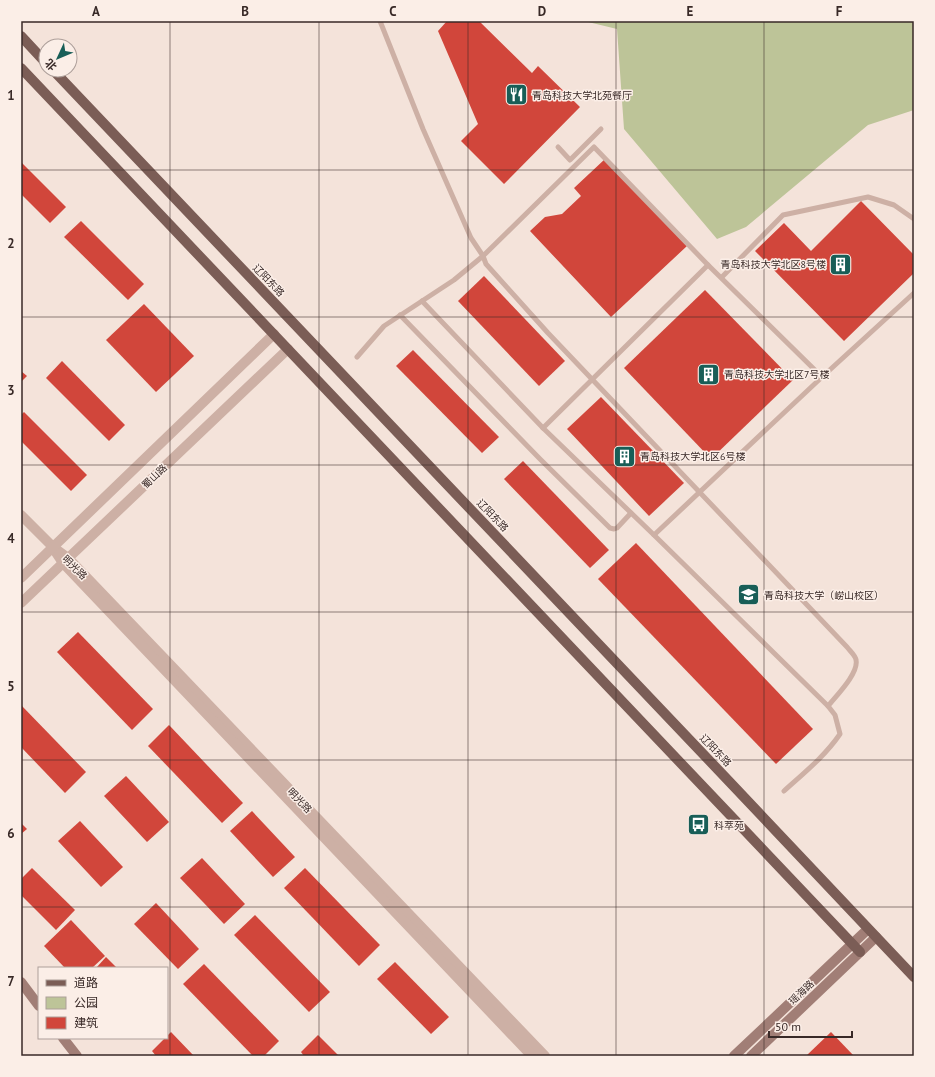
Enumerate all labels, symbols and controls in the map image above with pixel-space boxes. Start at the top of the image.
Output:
text: A [92,3,100,20]
text: B [241,3,249,20]
text: C [389,3,397,20]
text: D [538,3,546,20]
text: E [687,3,694,20]
text: F [836,3,843,20]
north arrow [38,38,78,78]
text: 北 [42,56,60,74]
restaurant icon: 青岛科技大学北苑餐厅 [503,82,529,108]
text: 1 [7,87,15,104]
place label: 青岛科技大学北苑餐厅 [532,89,632,102]
text: 2 [7,235,15,252]
building icon: 青岛科技大学北区8号楼 [828,251,854,277]
place label: 青岛科技大学北区8号楼 [721,258,826,271]
street label: 辽阳东路 [250,261,287,299]
building icon: 青岛科技大学北区7号楼 [695,361,721,387]
place label: 青岛科技大学北区7号楼 [724,368,829,381]
text: 3 [7,382,15,399]
building icon: 青岛科技大学北区6号楼 [612,443,638,469]
place label: 青岛科技大学北区6号楼 [640,450,745,463]
street label: 蜀山路 [139,461,170,491]
street label: 辽阳东路 [474,496,511,534]
text: 4 [7,530,15,547]
street label: 明光路 [59,552,90,582]
school or university icon: 青岛科技大学（崂山校区） [736,582,762,608]
place label: 青岛科技大学（崂山校区） [764,589,884,602]
text: 5 [7,678,15,695]
street label: 辽阳东路 [697,731,734,769]
street label: 明光路 [285,785,315,816]
bus stop icon: 科萃苑 [685,812,711,838]
place label: 科萃苑 [714,819,744,832]
text: 6 [7,825,15,842]
legend [38,967,168,1039]
text: 7 [7,973,15,990]
text: 道路 [74,975,98,990]
street label: 瑶海路 [786,977,817,1007]
text: 公园 [74,995,98,1010]
scale bar [769,1013,852,1039]
text: 建筑 [74,1015,98,1030]
text: 50 m [775,1019,801,1034]

